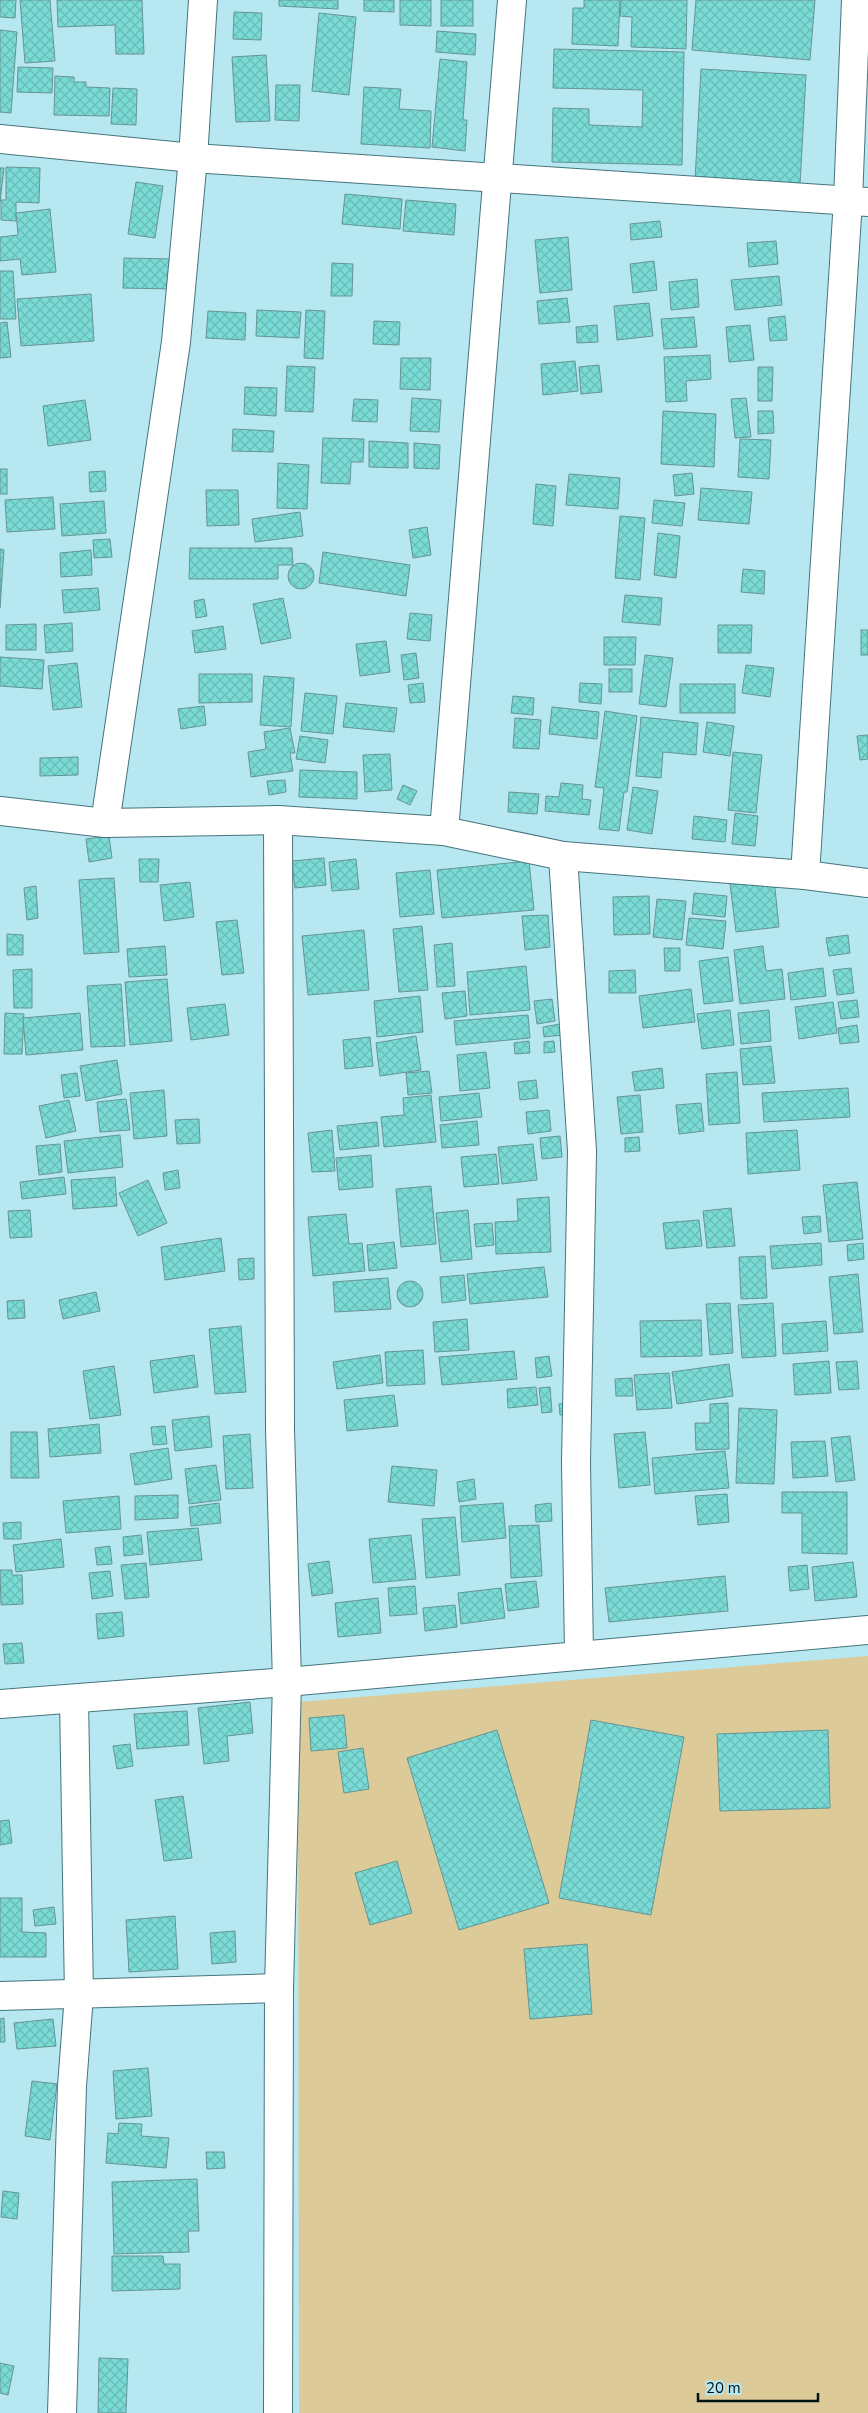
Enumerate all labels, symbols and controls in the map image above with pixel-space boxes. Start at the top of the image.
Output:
scale bar [698,2370,818,2402]
text: 20 m [706,2378,741,2398]

